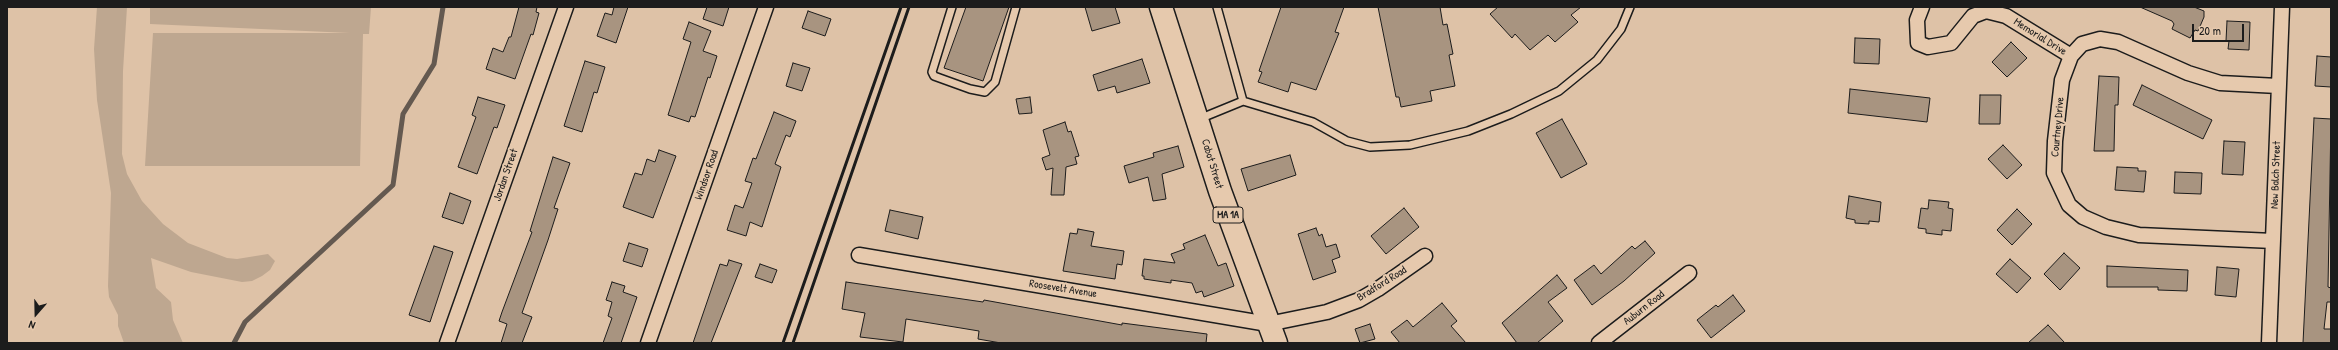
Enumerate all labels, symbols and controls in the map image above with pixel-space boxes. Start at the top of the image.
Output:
street label: Memorial Drive [2011,16,2069,58]
scale bar [2194,16,2246,42]
text: 20 m [2199,22,2221,39]
street label: Courtney Drive [2049,96,2067,158]
street label: Cabot Street [1198,138,1226,190]
street label: New Balch Street [2268,141,2284,209]
street label: Jordan Street [491,147,521,203]
street label: Windsor Road [692,148,722,202]
road number: MA 1A [1213,207,1243,223]
street label: Bradford Road [1355,264,1409,304]
street label: Roosevelt Avenue [1028,277,1098,301]
street label: Auburn Road [1621,288,1667,328]
north arrow [16,294,56,334]
text: N [27,318,37,333]

